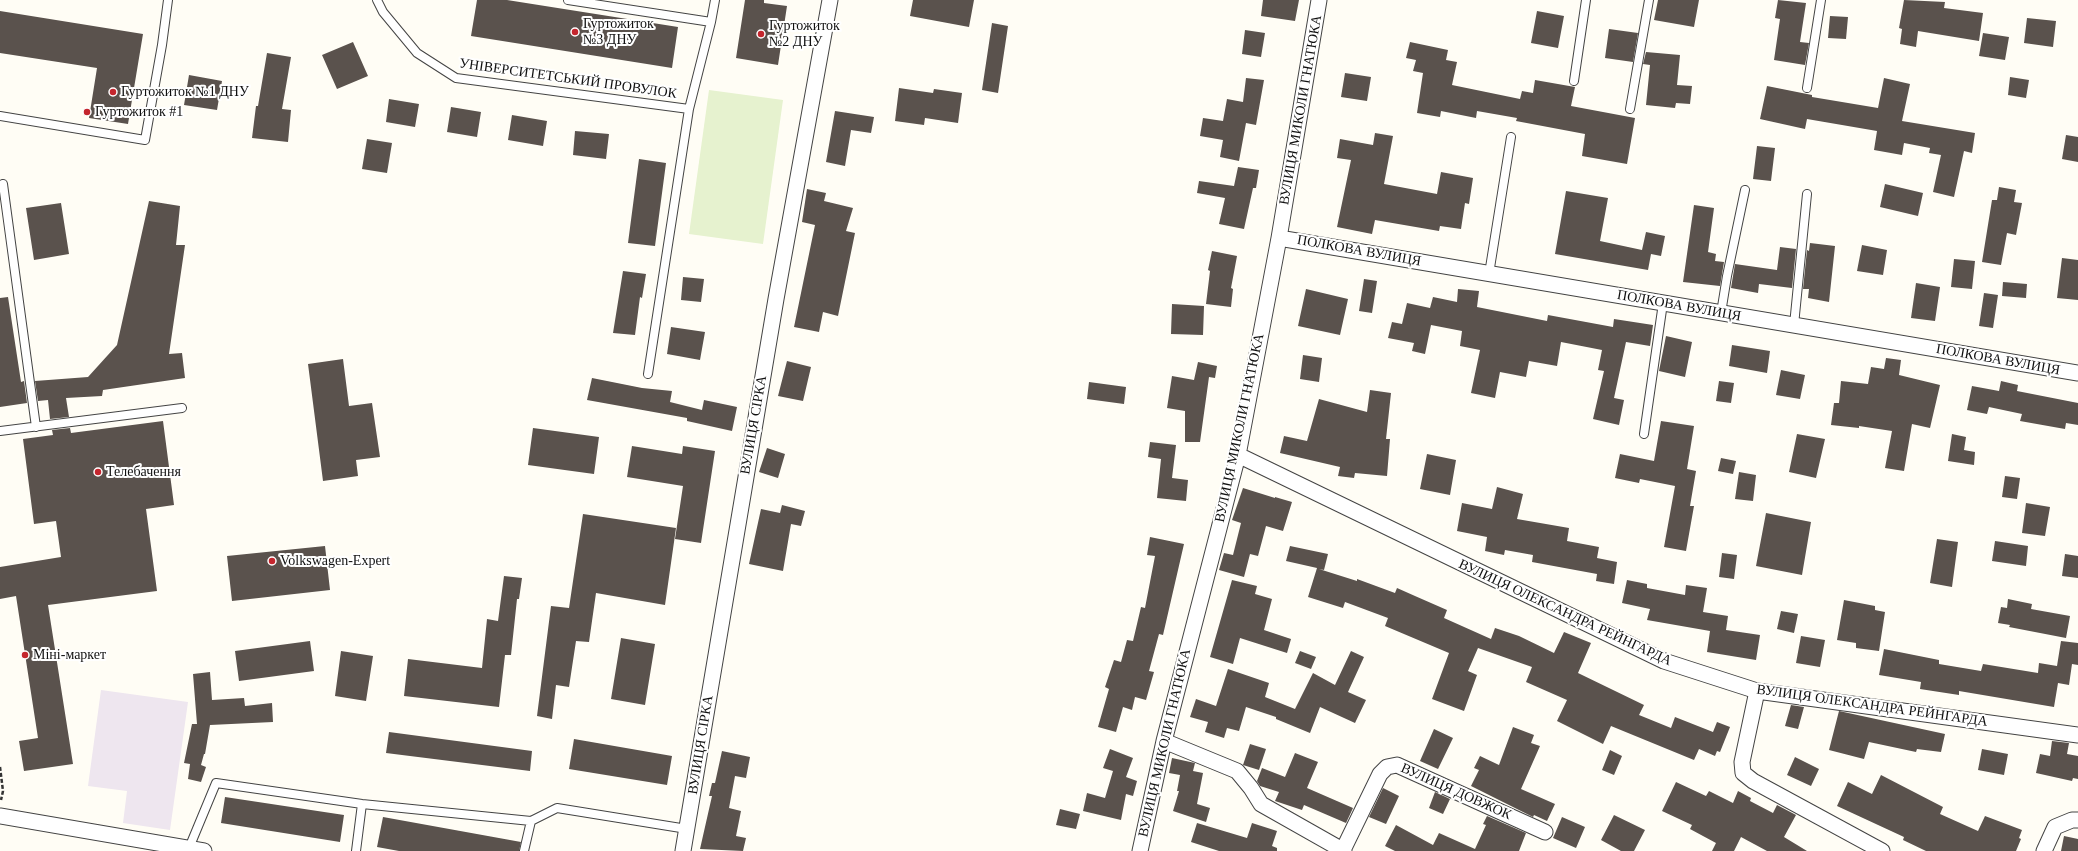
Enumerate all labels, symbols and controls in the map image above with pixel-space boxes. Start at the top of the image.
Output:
street label: ВУЛИЦЯ МИКОЛИ ГНАТЮКА [1276,14,1326,206]
place label: Гуртожиток №3 ДНУ [583,16,654,48]
place label: Гуртожиток №2 ДНУ [769,18,840,50]
marker: Гуртожиток №3 ДНУ [570,27,580,37]
marker: Гуртожиток №2 ДНУ [756,29,766,39]
street label: УНІВЕРСИТЕТСЬКИЙ ПРОВУЛОК [458,55,678,103]
place label: Гуртожиток №1 ДНУ [121,84,249,100]
marker: Гуртожиток №1 ДНУ [108,87,118,97]
place label: Гуртожиток #1 [95,104,183,120]
marker: Гуртожиток #1 [82,107,92,117]
street label: ПОЛКОВА ВУЛИЦЯ [1296,232,1422,270]
street label: ПОЛКОВА ВУЛИЦЯ [1616,287,1742,325]
street label: ВУЛИЦЯ МИКОЛИ ГНАТЮКА [1212,332,1268,524]
street label: ПОЛКОВА ВУЛИЦЯ [1935,341,2061,379]
street label: ВУЛИЦЯ СІРКА [737,374,771,476]
place label: Телебачення [106,464,181,480]
marker: Телебачення [93,467,103,477]
place label: Volkswagen-Expert [280,553,390,569]
marker: Volkswagen-Expert [267,556,277,566]
street label: ВУЛИЦЯ ОЛЕКСАНДРА РЕЙНГАРДА [1456,556,1674,670]
place label: Міні-маркет [33,647,106,663]
street label: ВУЛИЦЯ МИКОЛИ ГНАТЮКА [1135,647,1195,839]
marker: Міні-маркет [20,650,30,660]
street label: ВУЛИЦЯ ОЛЕКСАНДРА РЕЙНГАРДА [1755,681,1989,731]
street label: ВУЛИЦЯ СІРКА [685,694,717,796]
street label: ВУЛИЦЯ ДОВЖОК [1398,760,1514,824]

